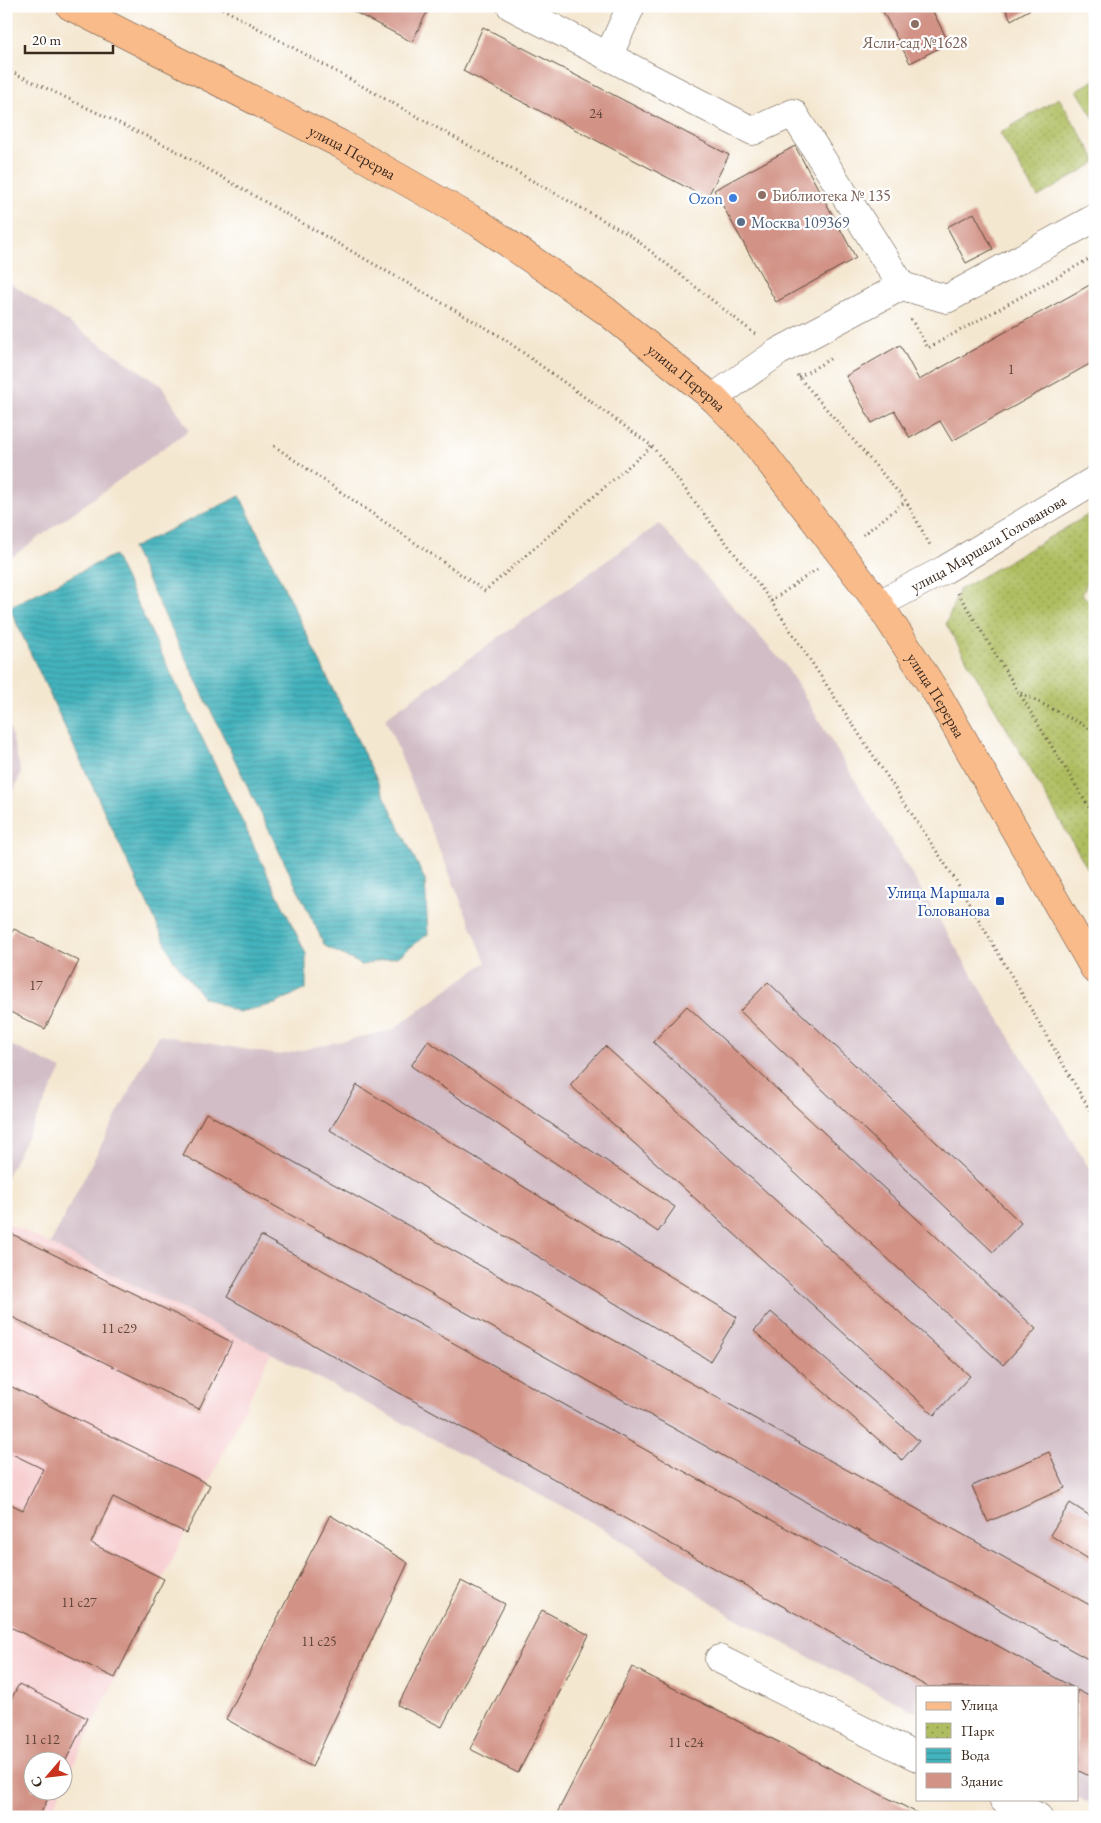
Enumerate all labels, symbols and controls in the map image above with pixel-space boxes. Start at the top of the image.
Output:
marker: Ясли-сад №1628 [909,18,921,30]
scale bar [25,22,112,54]
text: 20 m [32,30,61,49]
place label: Ясли-сад №1628 [861,32,968,53]
house number: 24 [589,104,603,122]
street label: улица Перерва [305,120,400,185]
place label: Библиотека № 135 [772,185,891,206]
place label: Ozon [688,188,724,209]
marker: Библиотека № 135 [756,189,768,201]
marker: Ozon [727,192,739,204]
place label: Москва 109369 [751,212,850,233]
marker: Москва 109369 [735,216,747,228]
street label: улица Перерва [643,339,731,417]
house number: 1 [1008,360,1014,378]
street label: улица Маршала Голованова [907,489,1070,597]
street label: улица Перерва [902,649,970,742]
place label: Улица Маршала Голованова [886,882,991,921]
marker: Улица Маршала Голованова [994,895,1006,907]
house number: 17 [29,976,43,994]
house number: 11 c29 [101,1319,137,1337]
house number: 11 с27 [61,1593,97,1611]
house number: 11 с25 [301,1632,337,1650]
legend [916,1686,1078,1800]
text: Улица [960,1695,998,1714]
text: Парк [961,1721,994,1740]
house number: 11 с12 [24,1730,60,1748]
house number: 11 с24 [668,1733,704,1751]
text: Вода [961,1745,990,1764]
north arrow [22,1750,72,1800]
text: Здание [961,1771,1003,1790]
text: С [26,1773,47,1791]

